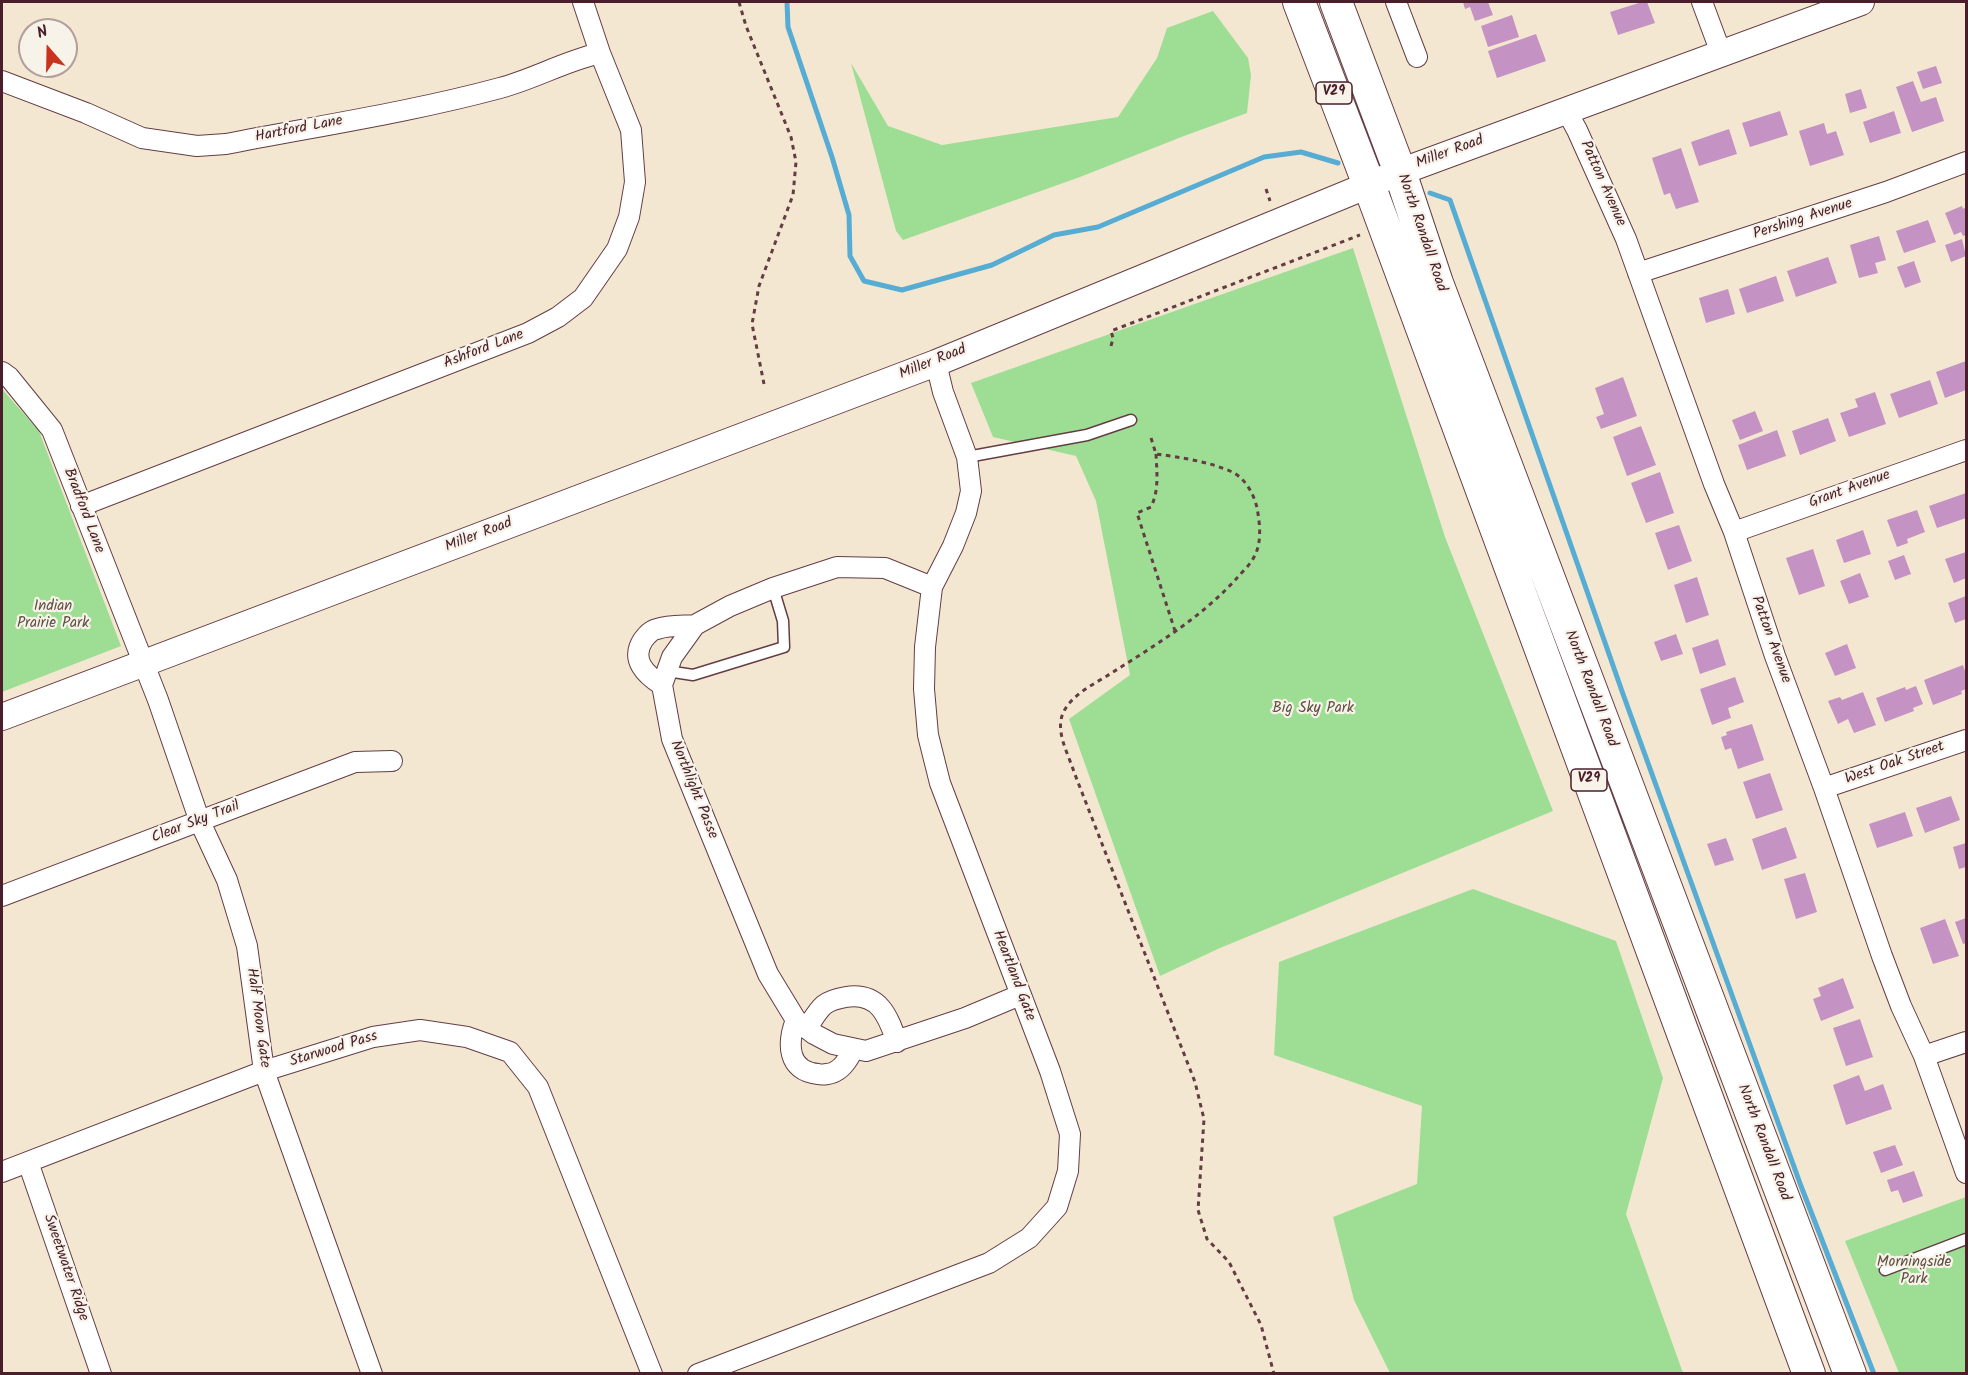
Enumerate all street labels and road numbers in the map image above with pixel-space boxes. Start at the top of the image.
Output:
road number: V29 [1316,82,1352,104]
street label: Hartford Lane [254,113,344,147]
street label: Miller Road [1414,132,1486,174]
street label: Patton Avenue [1575,138,1629,230]
street label: North Randall Road [1392,172,1450,294]
street label: Pershing Avenue [1751,196,1855,244]
street label: Ashford Lane [441,326,527,374]
street label: Miller Road [897,341,969,385]
street label: Bradford Lane [58,466,108,556]
street label: Grant Avenue [1807,467,1893,513]
street label: Miller Road [443,515,515,557]
street label: Patton Avenue [1746,594,1794,686]
street label: North Randall Road [1559,628,1621,750]
street label: Northlight Passe [665,738,721,842]
street label: West Oak Street [1843,739,1947,789]
road number: V29 [1571,769,1607,791]
street label: Clear Sky Trail [149,798,243,848]
street label: Heartland Gate [987,928,1039,1024]
street label: Half Moon Gate [241,967,273,1069]
street label: Starwood Pass [288,1028,380,1072]
street label: North Randall Road [1732,1082,1794,1204]
street label: Sweetwater Ridge [38,1212,92,1324]

